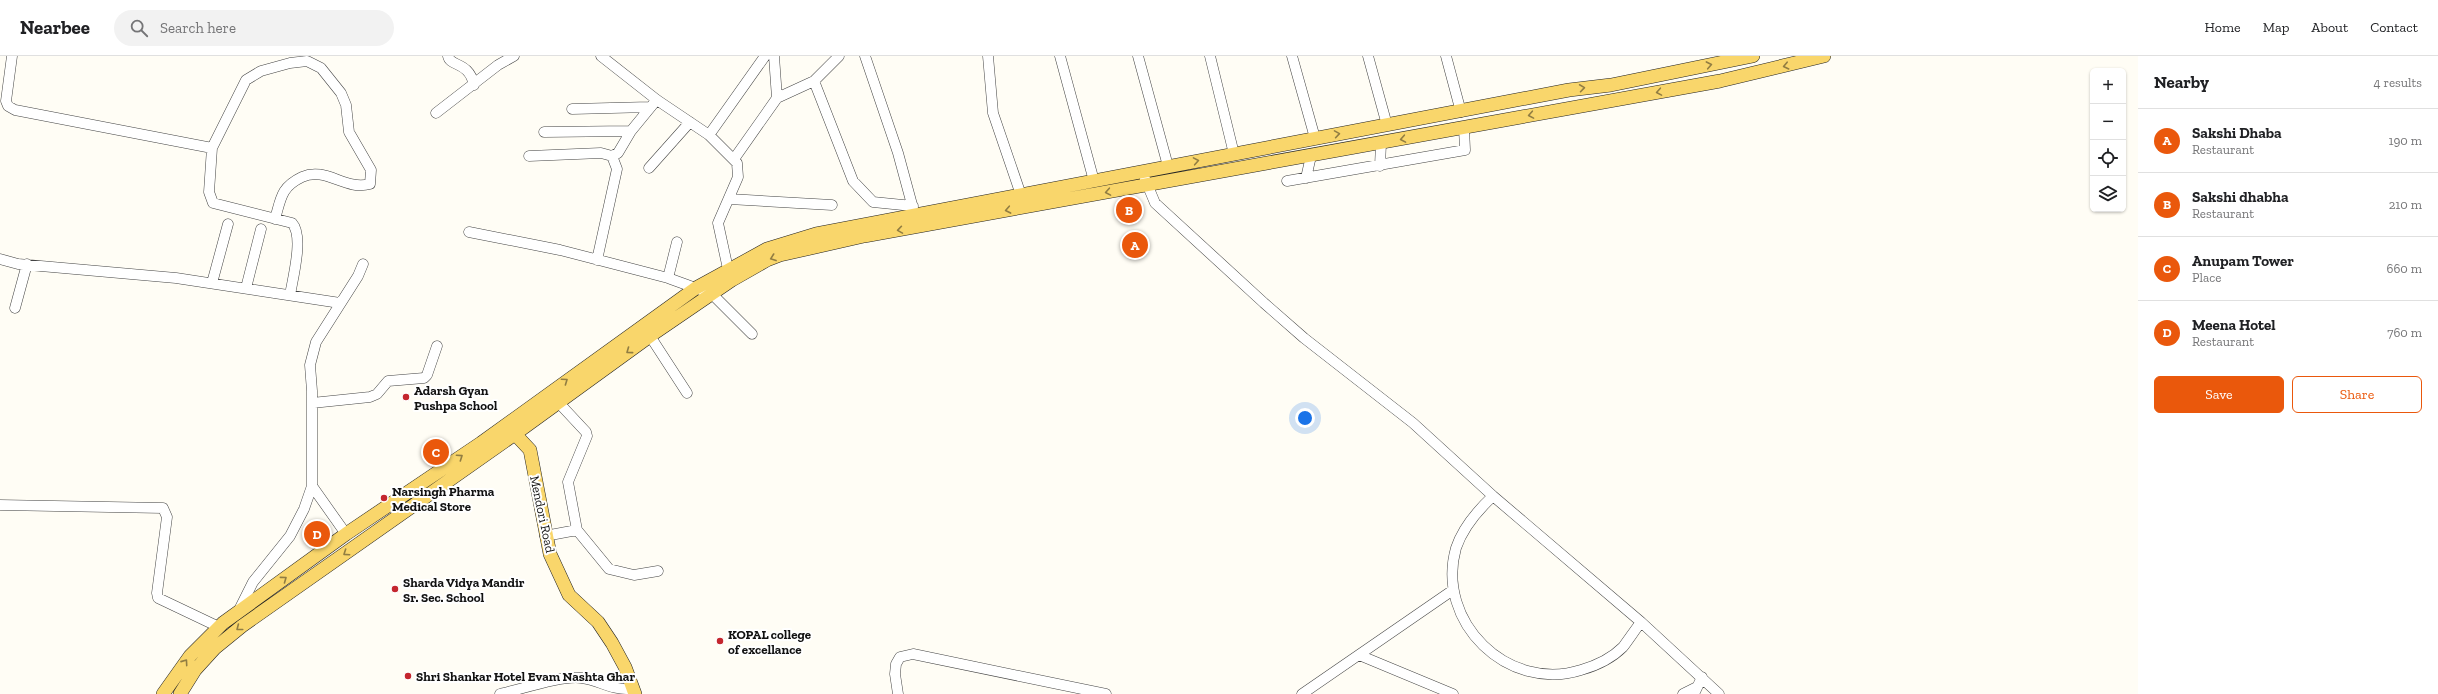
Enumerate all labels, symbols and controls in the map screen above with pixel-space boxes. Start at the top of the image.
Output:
search box [114,10,394,46]
text: Nearbee [20,16,90,39]
icon: search [128,17,150,39]
text: Search here [160,19,236,37]
text: Home [2205,19,2241,36]
text: Map [2263,19,2289,36]
text: About [2311,19,2348,36]
text: Contact [2370,19,2418,36]
one-way arrow [1706,61,1712,70]
one-way arrow [1783,61,1789,69]
map controls [2090,68,2126,212]
button: + [2090,68,2126,104]
text: Nearby [2154,72,2209,92]
text: 4 results [2374,75,2422,90]
one-way arrow [1578,84,1585,93]
one-way arrow [1656,87,1662,96]
button: − [2090,104,2126,140]
one-way arrow [1528,111,1534,119]
text: Sakshi Dhaba [2192,124,2282,142]
one-way arrow [1334,131,1340,139]
text: A [2163,133,2171,148]
text: 190 m [2388,133,2422,148]
one-way arrow [1400,134,1406,143]
button: locate [2090,140,2126,176]
text: Restaurant [2192,142,2254,157]
one-way arrow [1193,157,1199,166]
button: layers [2090,176,2126,212]
one-way arrow [1105,187,1111,196]
text: Sakshi dhabha [2192,188,2289,206]
pin: B [1116,195,1142,225]
text: B [2163,197,2171,212]
text: 210 m [2389,197,2422,212]
one-way arrow [1005,205,1011,214]
text: Restaurant [2192,206,2254,221]
one-way arrow [897,226,903,234]
pin: A [1122,230,1148,260]
text: Anupam Tower [2192,252,2294,270]
one-way arrow [770,253,777,261]
text: C [2163,261,2171,276]
text: 660 m [2387,261,2422,276]
text: Place [2192,270,2221,285]
text: Meena Hotel [2192,316,2275,334]
text: D [2162,325,2172,340]
text: 760 m [2387,325,2422,340]
text: Restaurant [2192,334,2254,349]
one-way arrow [626,346,633,354]
button: Save [2154,376,2284,413]
button: Share [2292,376,2422,413]
one-way arrow [561,379,568,386]
place label: Adarsh Gyan Pushpa School [414,383,498,413]
marker: Adarsh Gyan Pushpa School [401,392,411,402]
your location [1295,408,1315,428]
pin: C [423,437,449,467]
one-way arrow [456,455,463,462]
street label: Mendori Road [527,474,558,554]
place label: Narsingh Pharma Medical Store [392,484,495,514]
marker: Narsingh Pharma Medical Store [379,493,389,503]
pin: D [304,519,330,549]
one-way arrow [343,548,350,556]
place label: Sharda Vidya Mandir Sr. Sec. School [403,575,525,605]
one-way arrow [280,577,287,584]
marker: Sharda Vidya Mandir Sr. Sec. School [390,584,400,594]
one-way arrow [237,623,244,630]
place label: KOPAL college of excellance [728,627,812,657]
marker: KOPAL college of excellance [715,636,725,646]
one-way arrow [180,659,188,666]
place label: Shri Shankar Hotel Evam Nashta Ghar [416,669,635,684]
marker: Shri Shankar Hotel Evam Nashta Ghar [403,671,413,681]

